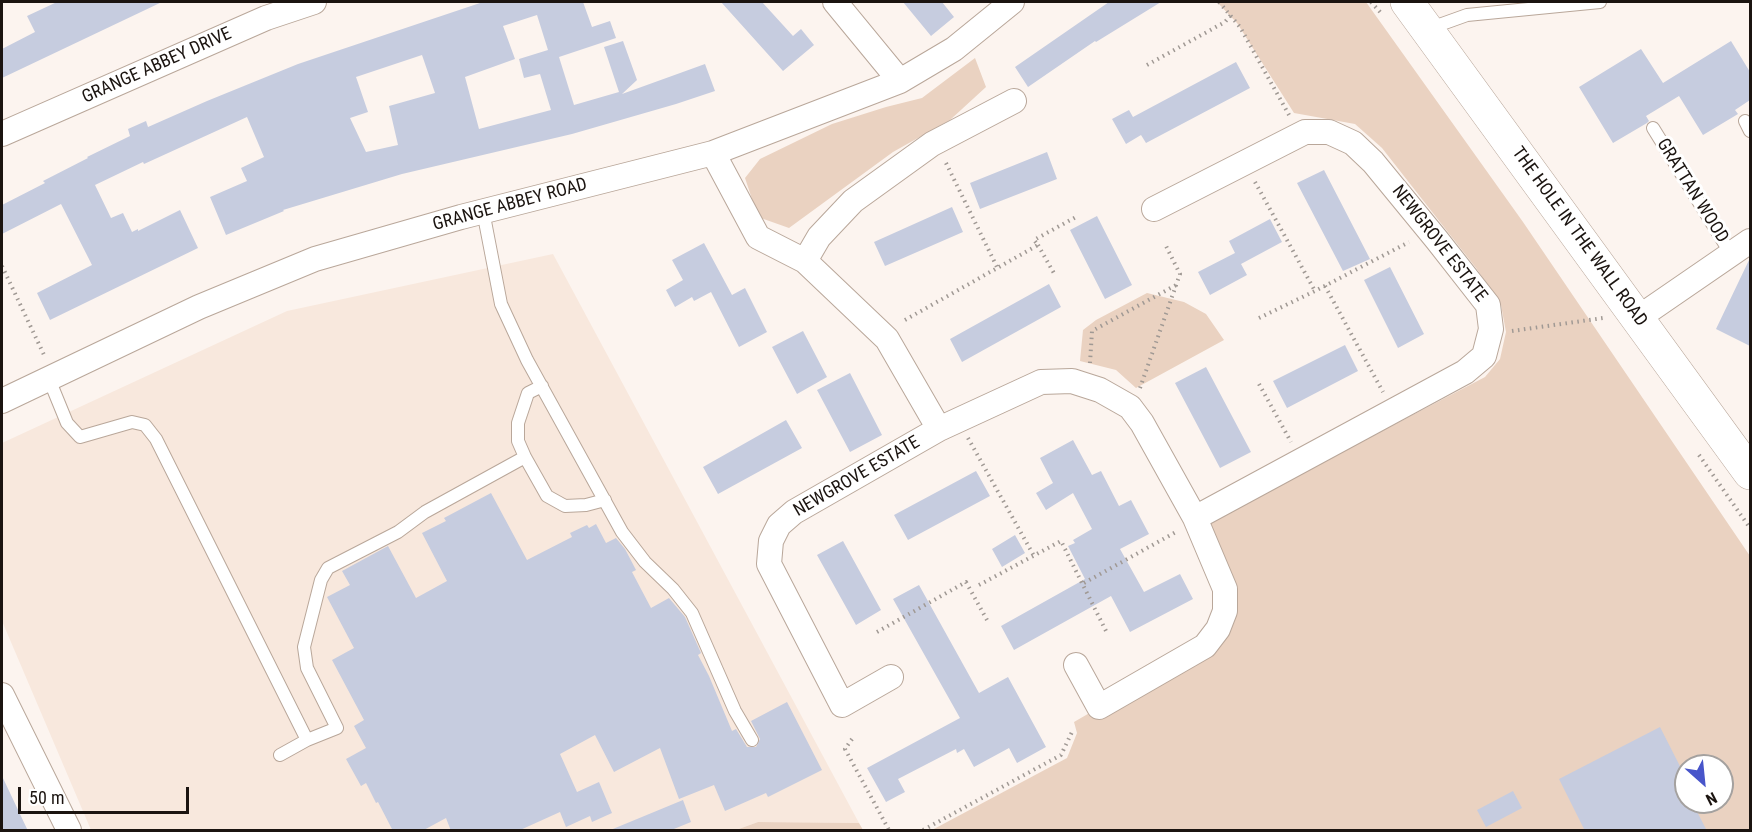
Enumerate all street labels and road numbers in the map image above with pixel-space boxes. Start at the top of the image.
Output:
street label: GRANGE ABBEY DRIVE [79,23,235,109]
street label: GRATTAN WOOD [1651,135,1733,247]
street label: THE HOLE IN THE WALL ROAD [1507,143,1651,331]
street label: GRANGE ABBEY ROAD [430,174,590,236]
street label: NEWGROVE ESTATE [1387,181,1491,307]
street label: NEWGROVE ESTATE [790,432,924,522]

